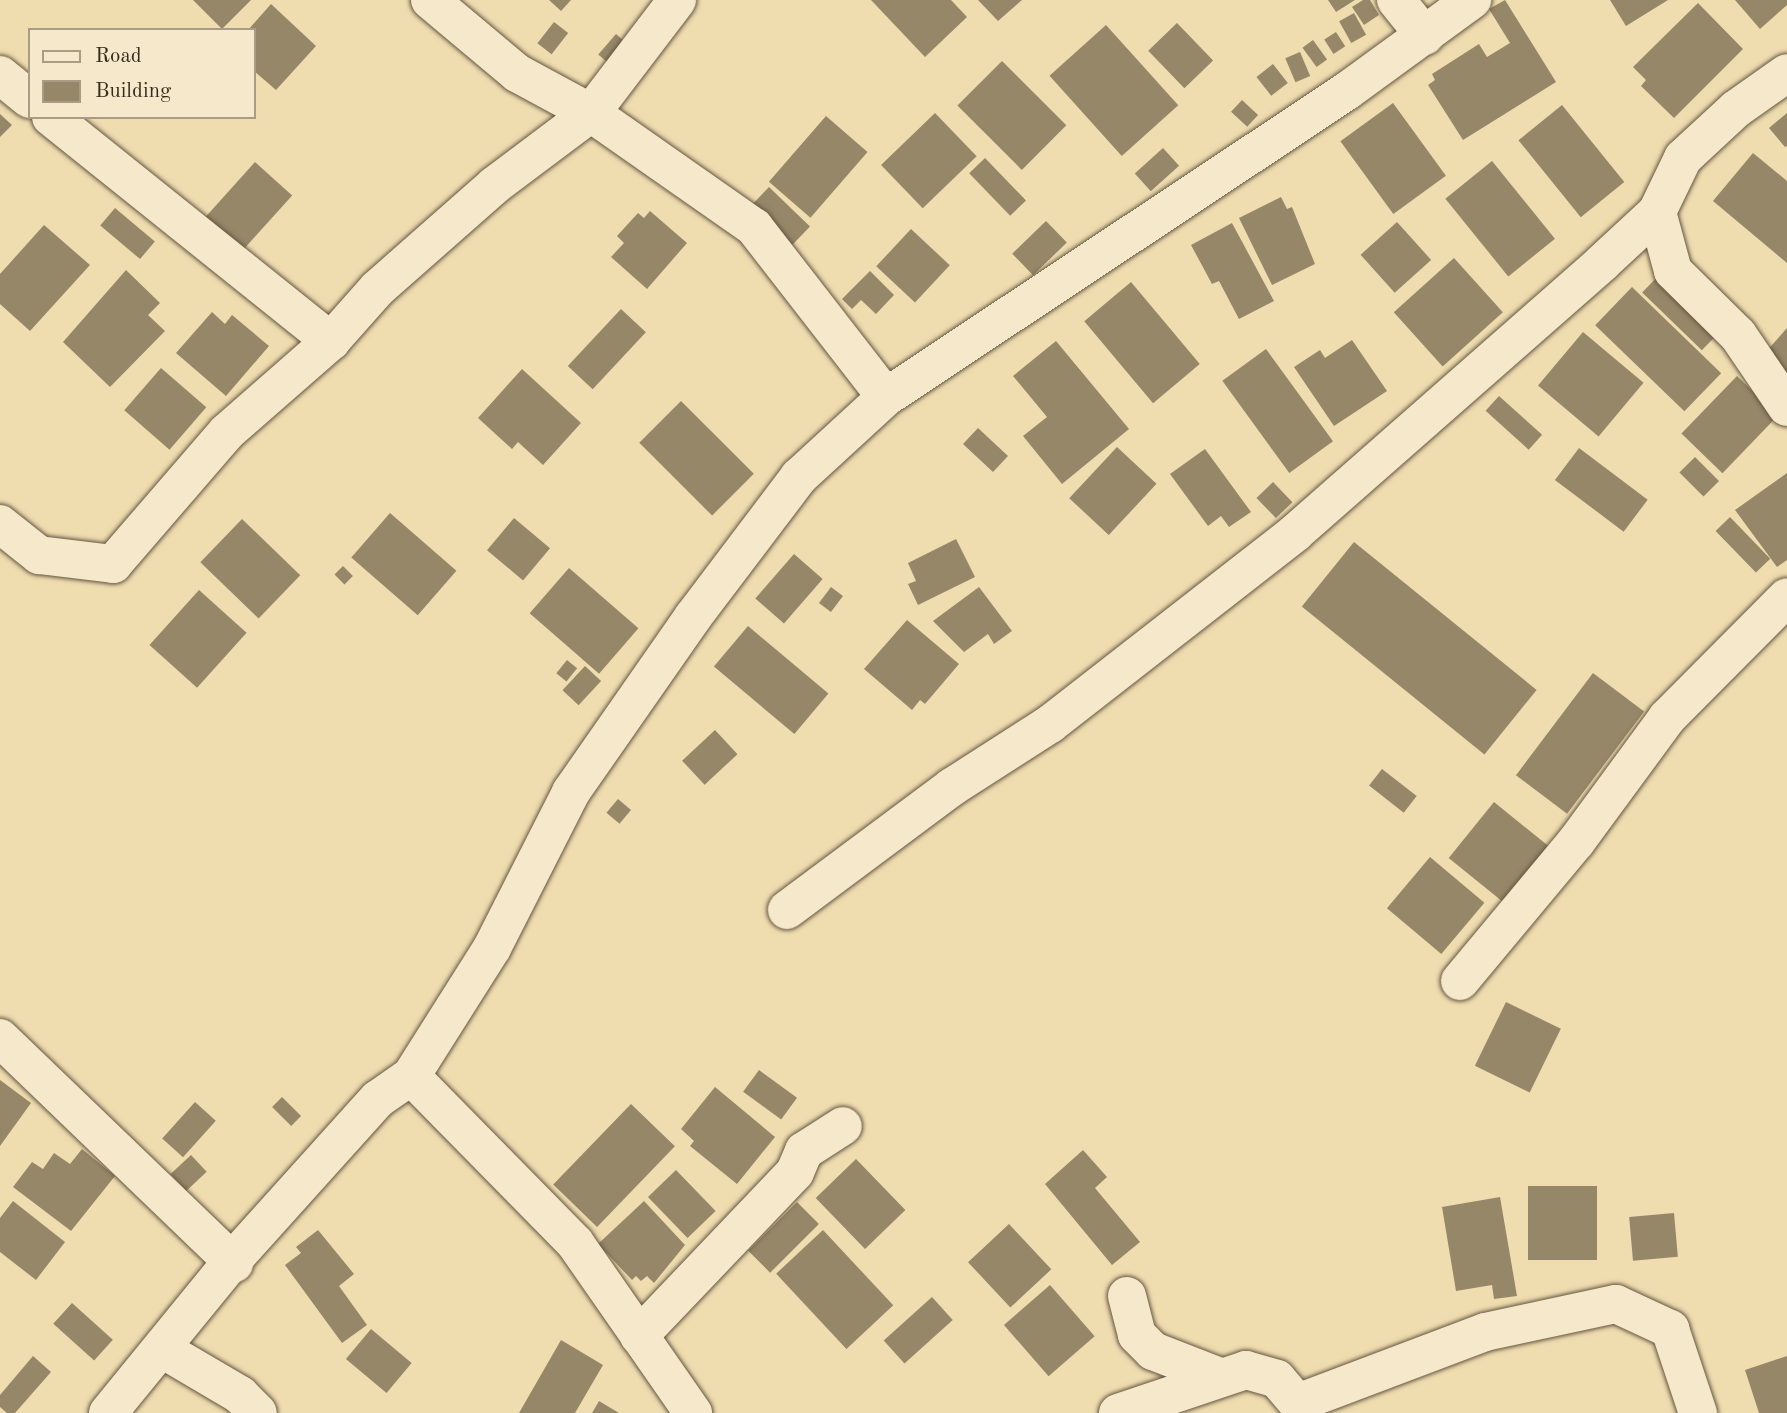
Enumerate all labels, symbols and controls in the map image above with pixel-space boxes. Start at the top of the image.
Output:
legend [28,28,256,119]
text: Road [95,46,142,67]
text: Building [95,81,171,102]

